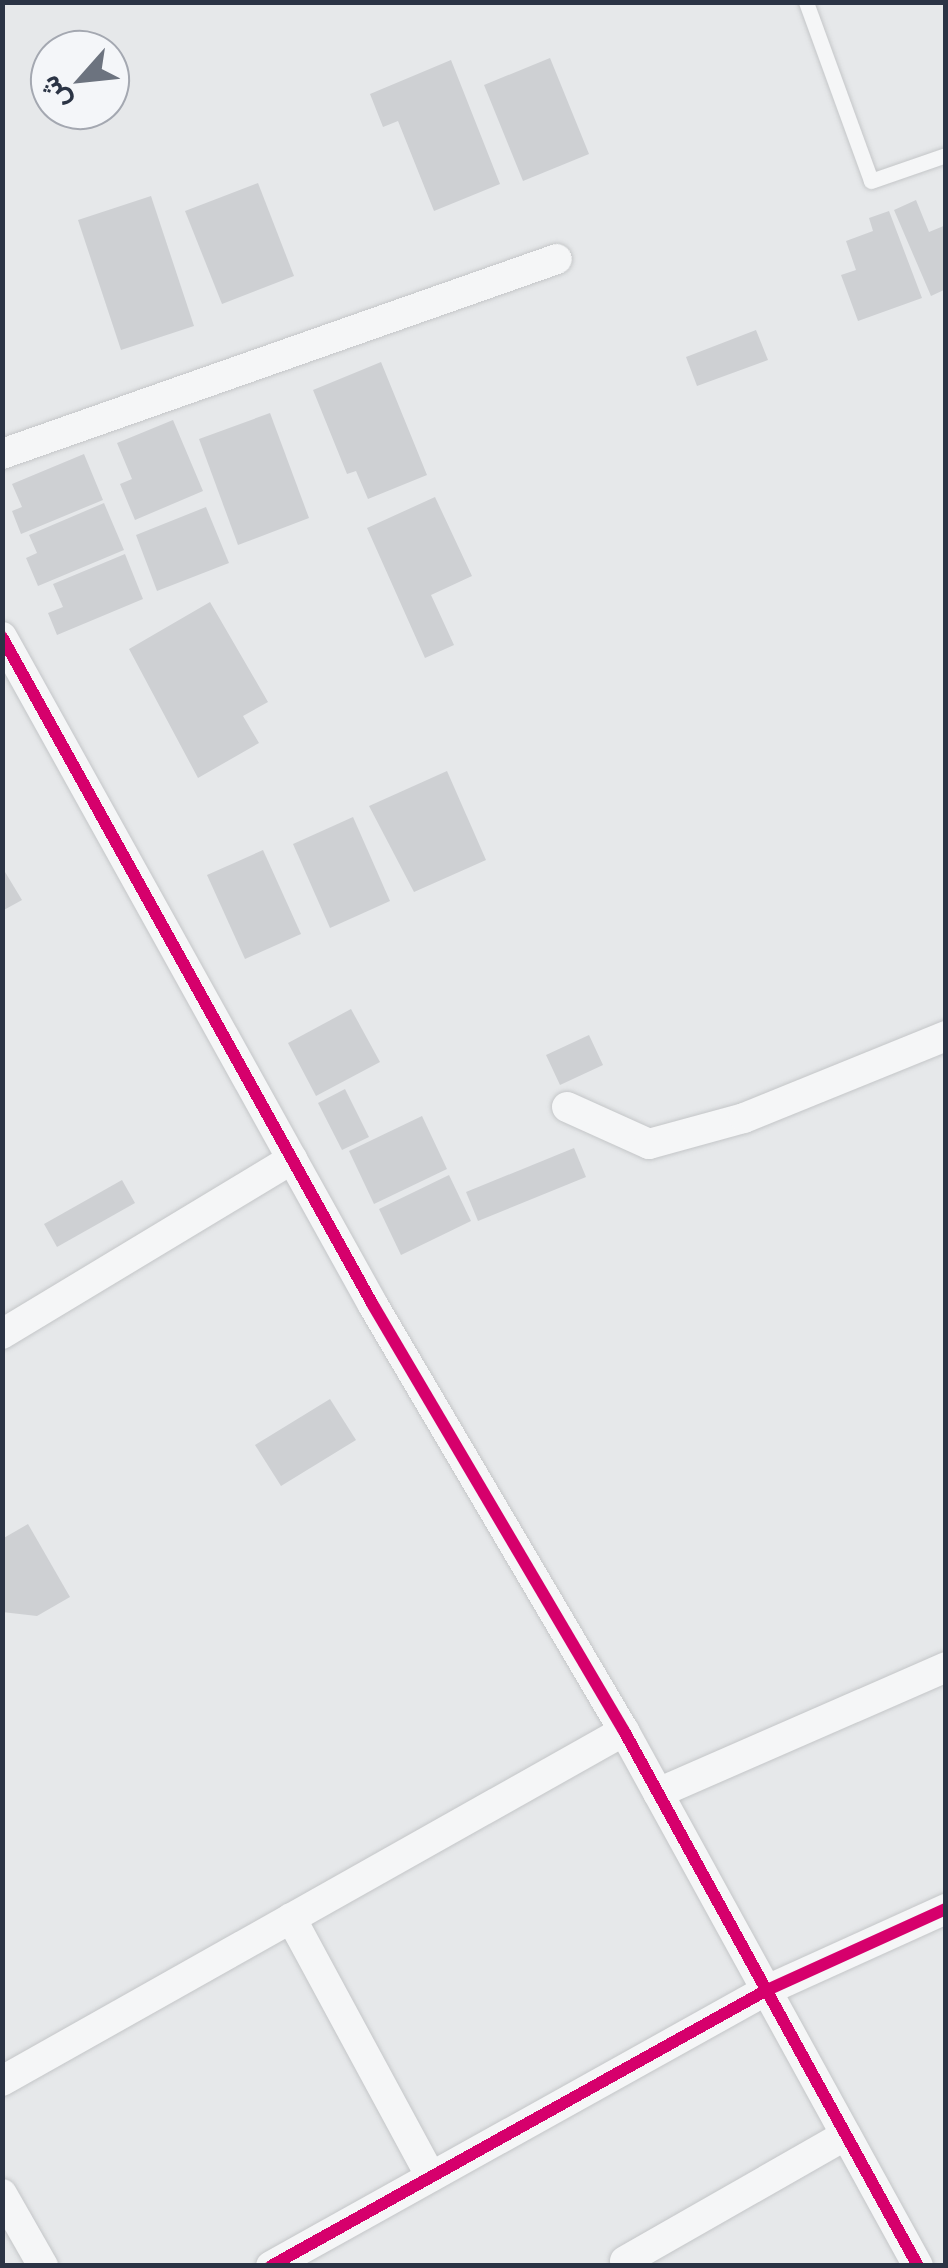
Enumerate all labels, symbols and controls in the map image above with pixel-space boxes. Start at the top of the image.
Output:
north arrow [30,30,130,130]
text: ش [32,70,77,115]

